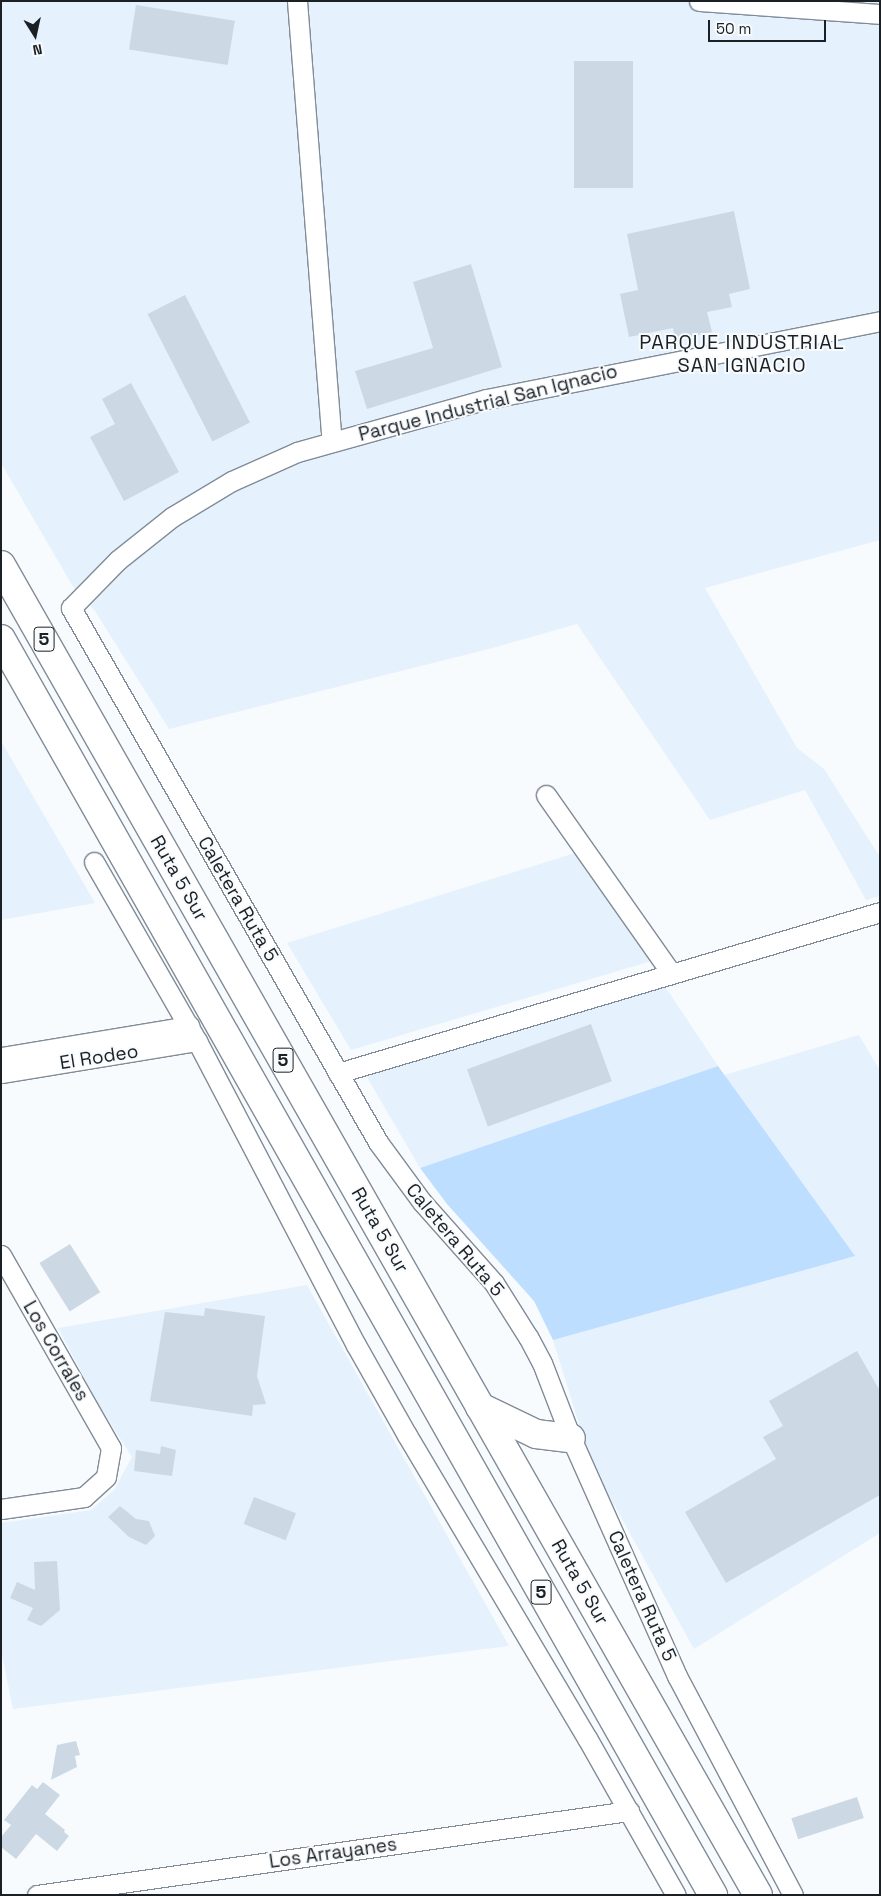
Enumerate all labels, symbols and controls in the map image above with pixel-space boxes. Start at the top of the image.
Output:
north arrow [10,10,60,60]
scale bar [711,10,828,42]
text: 50 m [716,19,751,38]
text: N [31,40,44,59]
district label: PARQUE INDUSTRIAL SAN IGNACIO [637,331,847,378]
street label: Parque Industrial San Ignacio [356,360,620,446]
road number: 5 [33,624,55,654]
street label: Ruta 5 Sur [145,831,213,925]
street label: Caletera Ruta 5 [193,832,283,966]
street label: El Rodeo [58,1040,140,1074]
road number: 5 [272,1044,294,1076]
street label: Caletera Ruta 5 [401,1179,509,1301]
street label: Ruta 5 Sur [346,1183,414,1277]
street label: Los Corrales [18,1297,94,1405]
street label: Caletera Ruta 5 [603,1527,681,1665]
street label: Ruta 5 Sur [546,1535,614,1629]
road number: 5 [530,1576,552,1608]
street label: Los Arrayanes [268,1833,398,1873]

